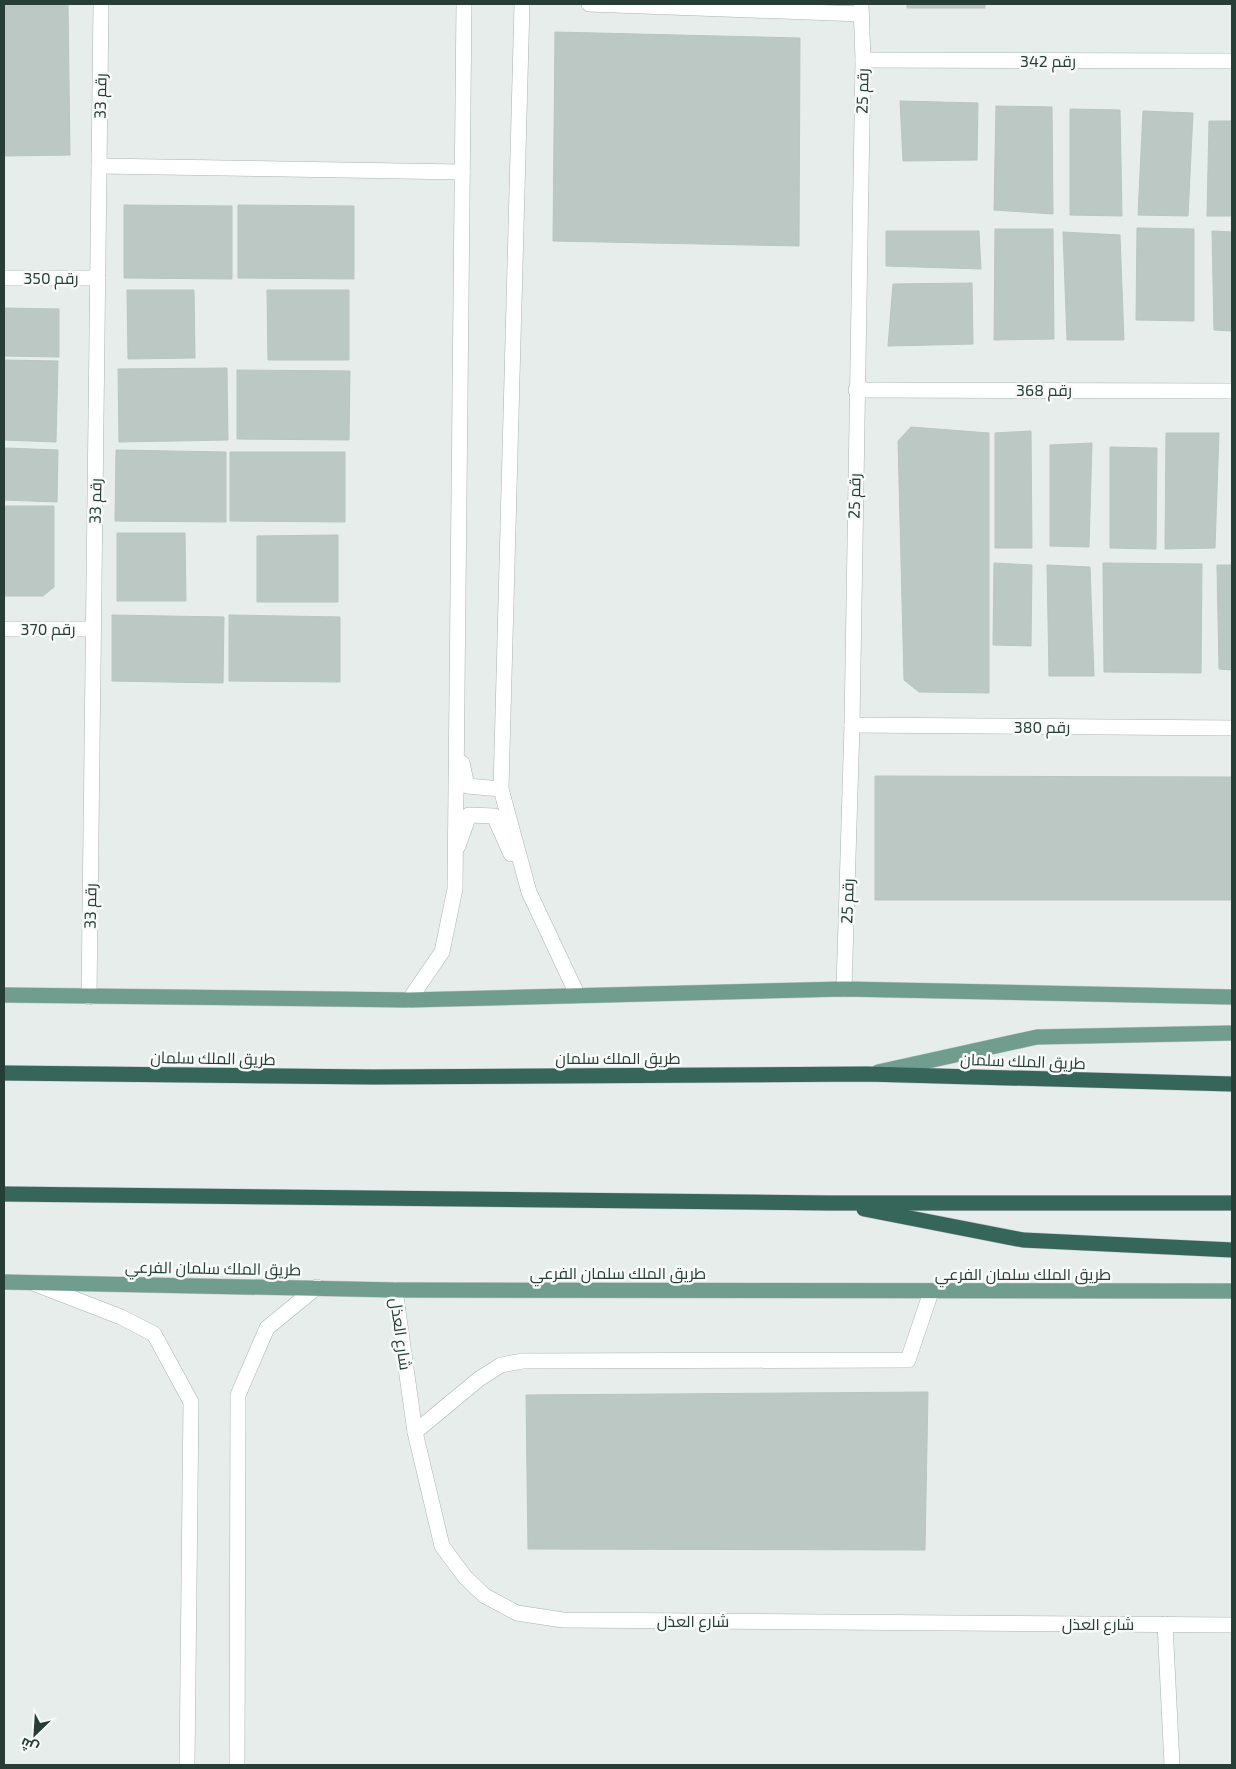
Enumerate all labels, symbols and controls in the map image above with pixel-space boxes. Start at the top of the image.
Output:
street label: رقم 342 [1020,51,1076,73]
street label: رقم 25 [852,68,874,114]
street label: رقم 33 [90,73,112,119]
street label: رقم 350 [23,268,79,290]
street label: رقم 368 [1016,380,1072,402]
street label: رقم 25 [844,473,866,519]
street label: رقم 33 [85,478,107,524]
street label: رقم 370 [21,619,75,641]
street label: رقم 380 [1014,717,1070,739]
street label: رقم 25 [836,878,860,924]
street label: رقم 33 [80,883,102,929]
street label: طريق الملك سلمان [150,1047,276,1070]
street label: طريق الملك سلمان [555,1048,681,1069]
street label: طريق الملك سلمان [960,1049,1086,1074]
street label: طريق الملك سلمان الفرعي [125,1256,301,1284]
street label: طريق الملك سلمان الفرعي [530,1263,706,1287]
street label: طريق الملك سلمان الفرعي [935,1264,1111,1288]
street label: شارع العذل [384,1297,416,1372]
street label: شارع العذل [657,1611,729,1633]
street label: شارع العذل [1062,1614,1134,1636]
north arrow [10,1709,60,1759]
text: ش [18,1734,41,1758]

